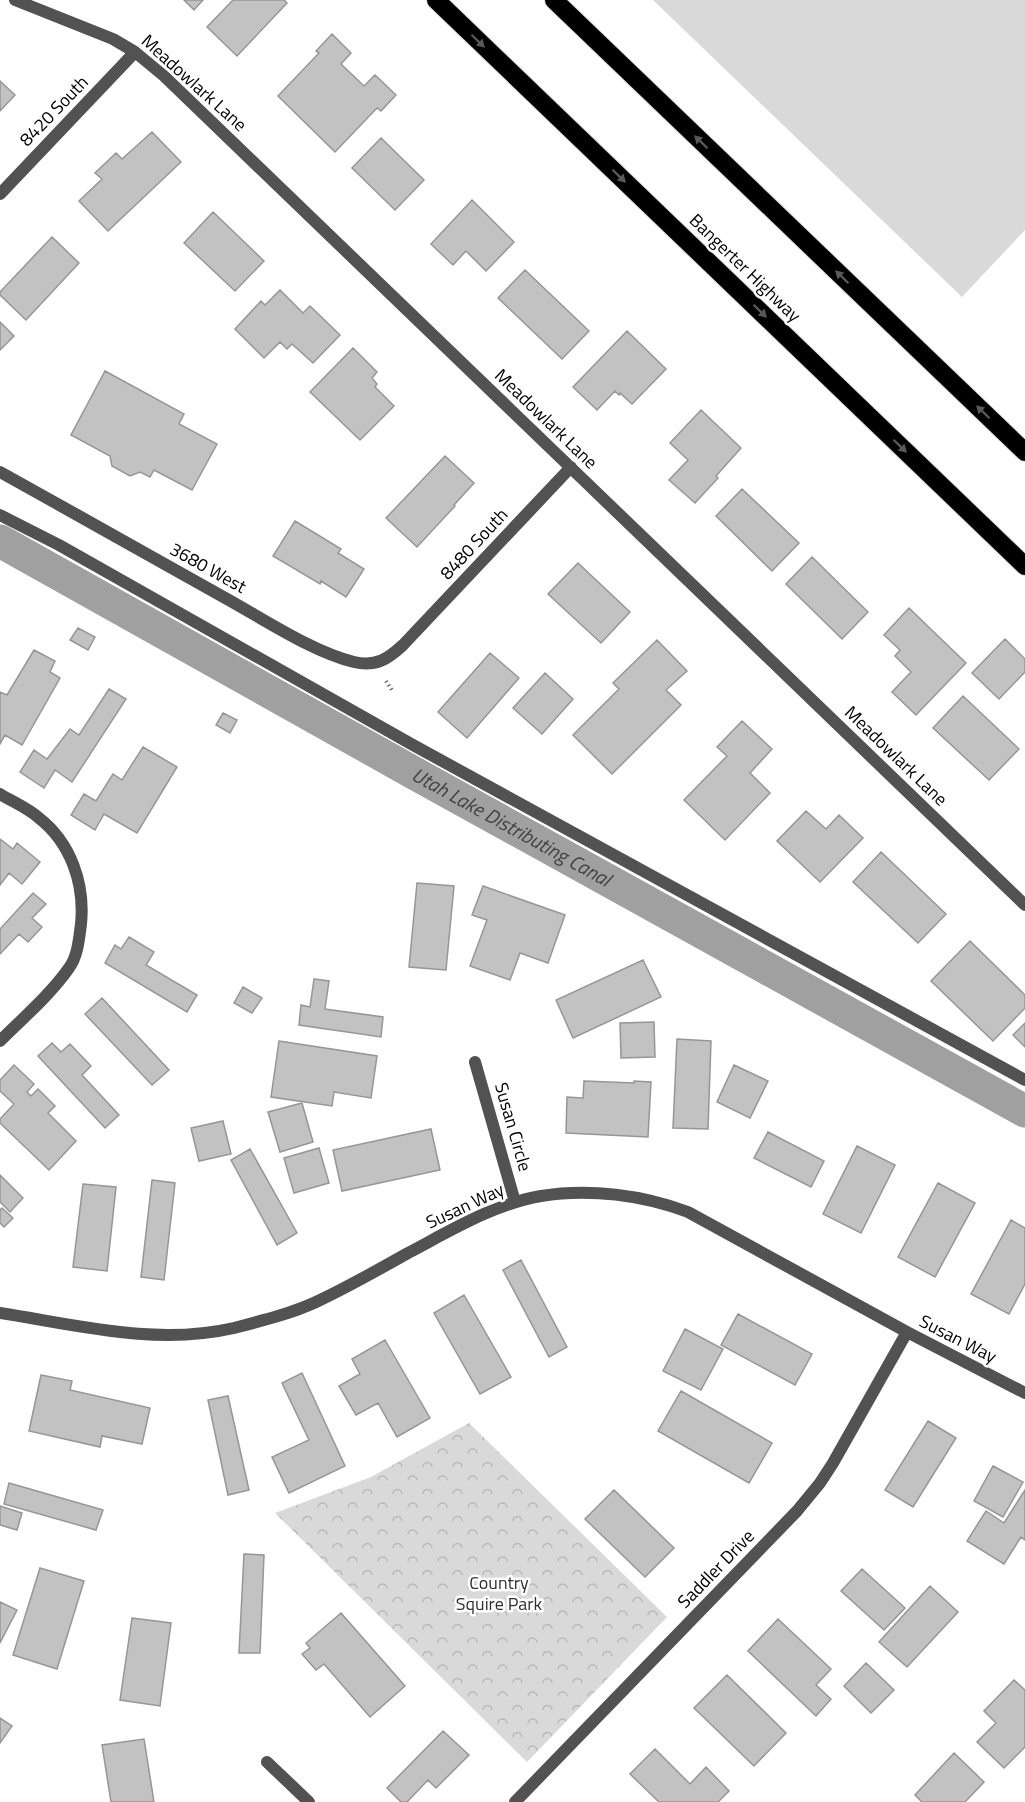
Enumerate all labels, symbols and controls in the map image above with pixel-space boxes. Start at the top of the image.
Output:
street label: Meadowlark Lane [135,28,253,138]
one-way arrow [471,33,485,47]
street label: 8420 South [13,69,94,152]
one-way arrow [695,135,709,149]
one-way arrow [612,168,626,182]
street label: Bangerter Highway [683,207,807,328]
one-way arrow [835,270,850,284]
one-way arrow [752,303,766,317]
street label: Meadowlark Lane [489,362,604,475]
one-way arrow [975,405,990,419]
one-way arrow [893,439,908,453]
street label: 8480 South [433,502,514,585]
street label: 3680 West [165,535,252,600]
street label: Meadowlark Lane [839,699,954,812]
water label: Utah Lake Distributing Canal [406,759,619,895]
street label: Susan Circle [488,1079,539,1174]
street label: Susan Way [421,1176,509,1235]
street label: Susan Way [915,1308,1002,1370]
street label: Saddler Drive [671,1523,760,1614]
park label: Country Squire Park [456,1569,543,1617]

